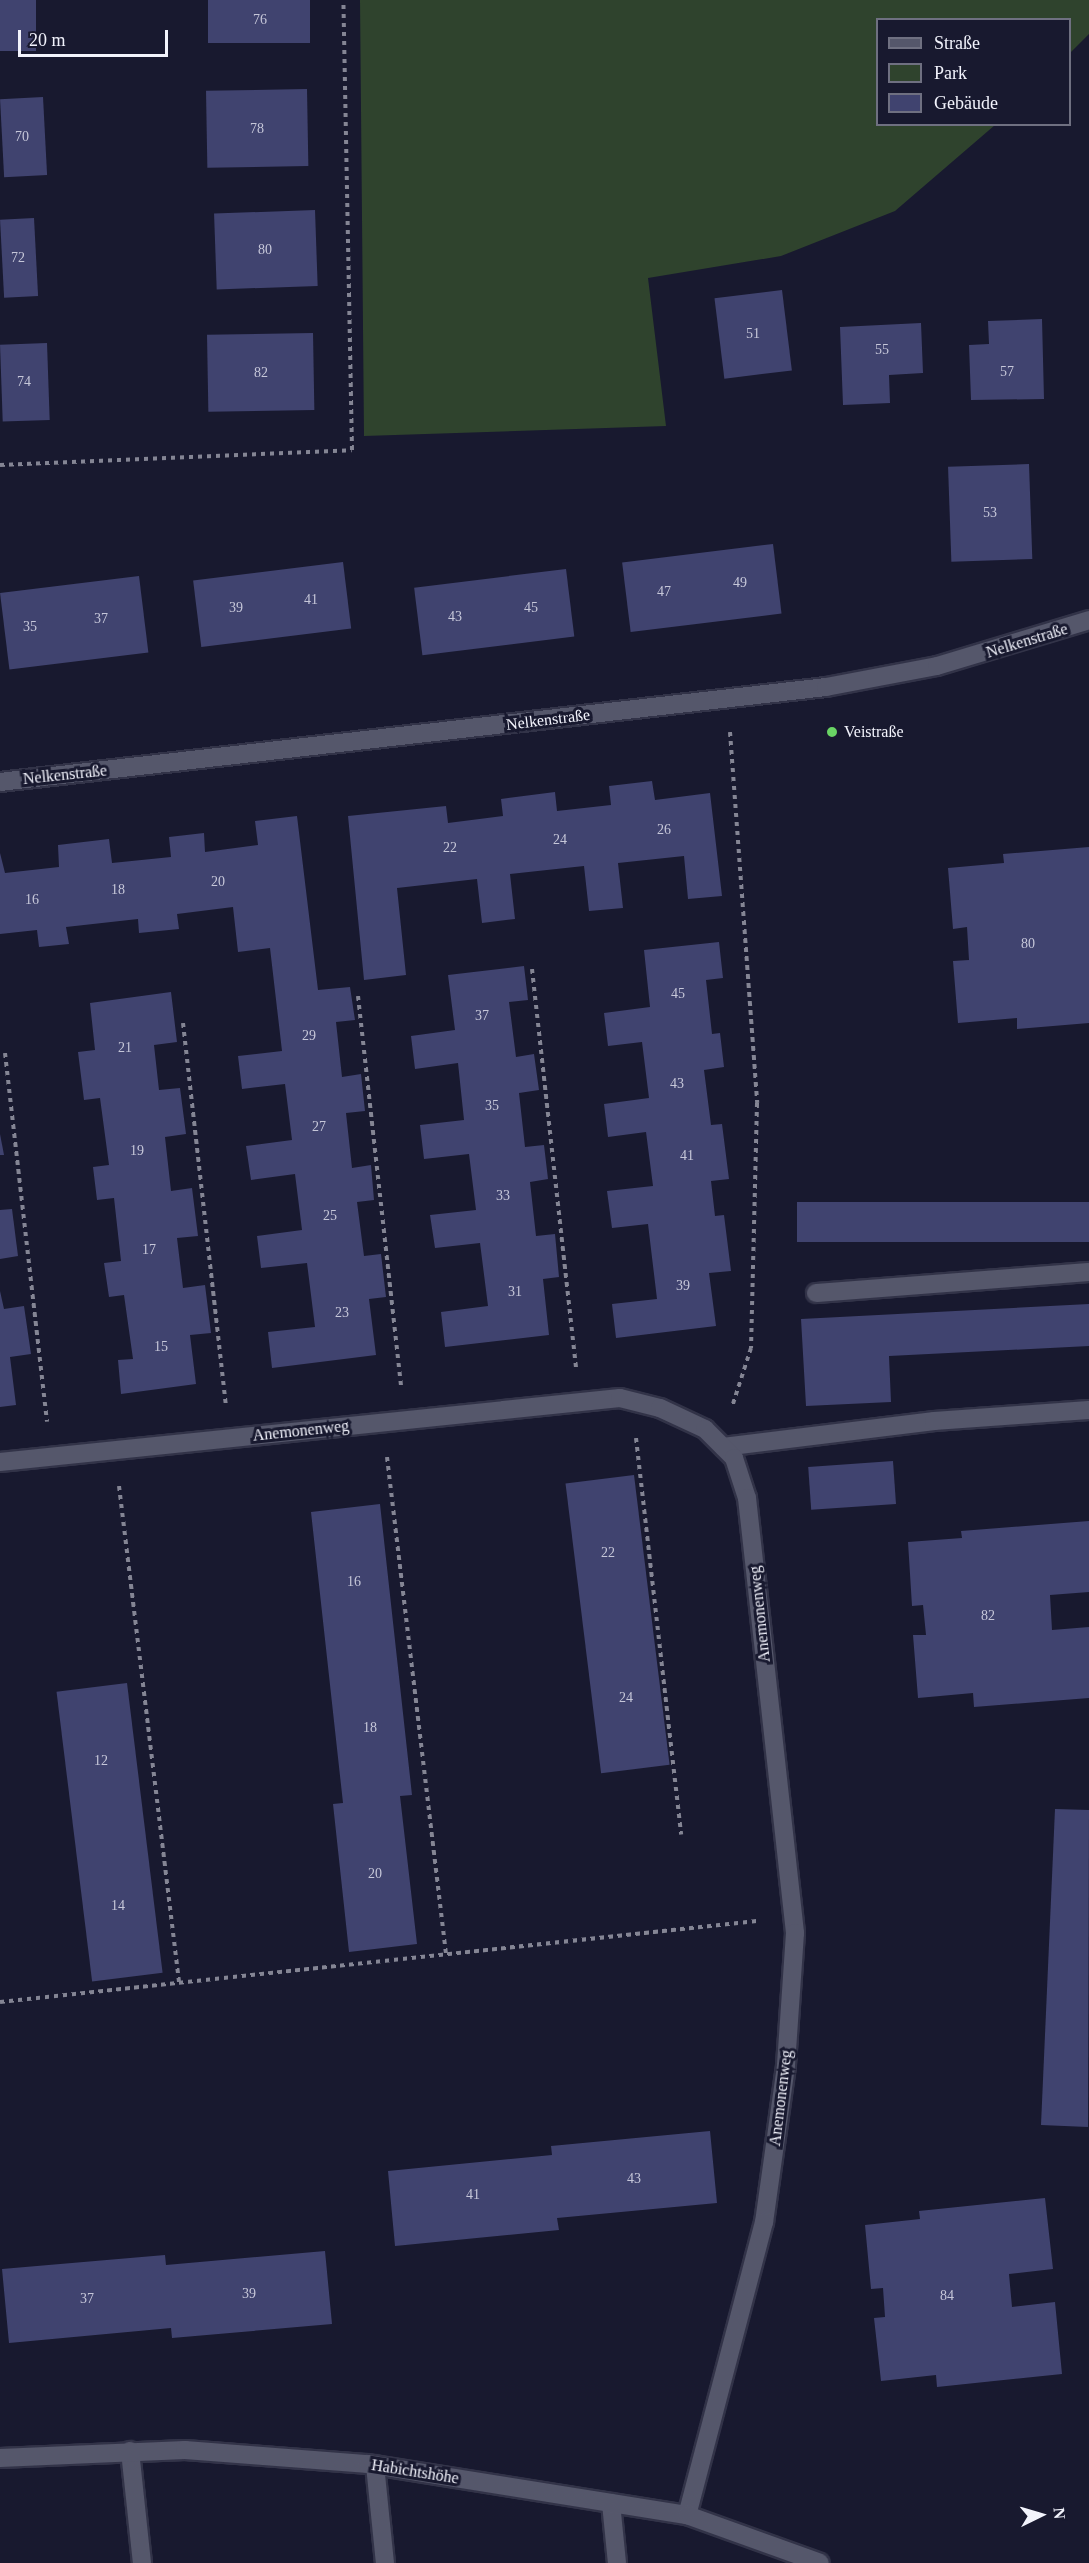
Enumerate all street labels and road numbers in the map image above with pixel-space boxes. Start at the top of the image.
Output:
street label: Nelkenstraße [984,619,1070,663]
street label: Nelkenstraße [505,705,591,735]
street label: Nelkenstraße [22,761,108,789]
street label: Anemonenweg [252,1416,350,1446]
street label: Anemonenweg [745,1565,775,1663]
street label: Anemonenweg [766,2049,796,2147]
street label: Habichtshöhe [370,2456,460,2488]

